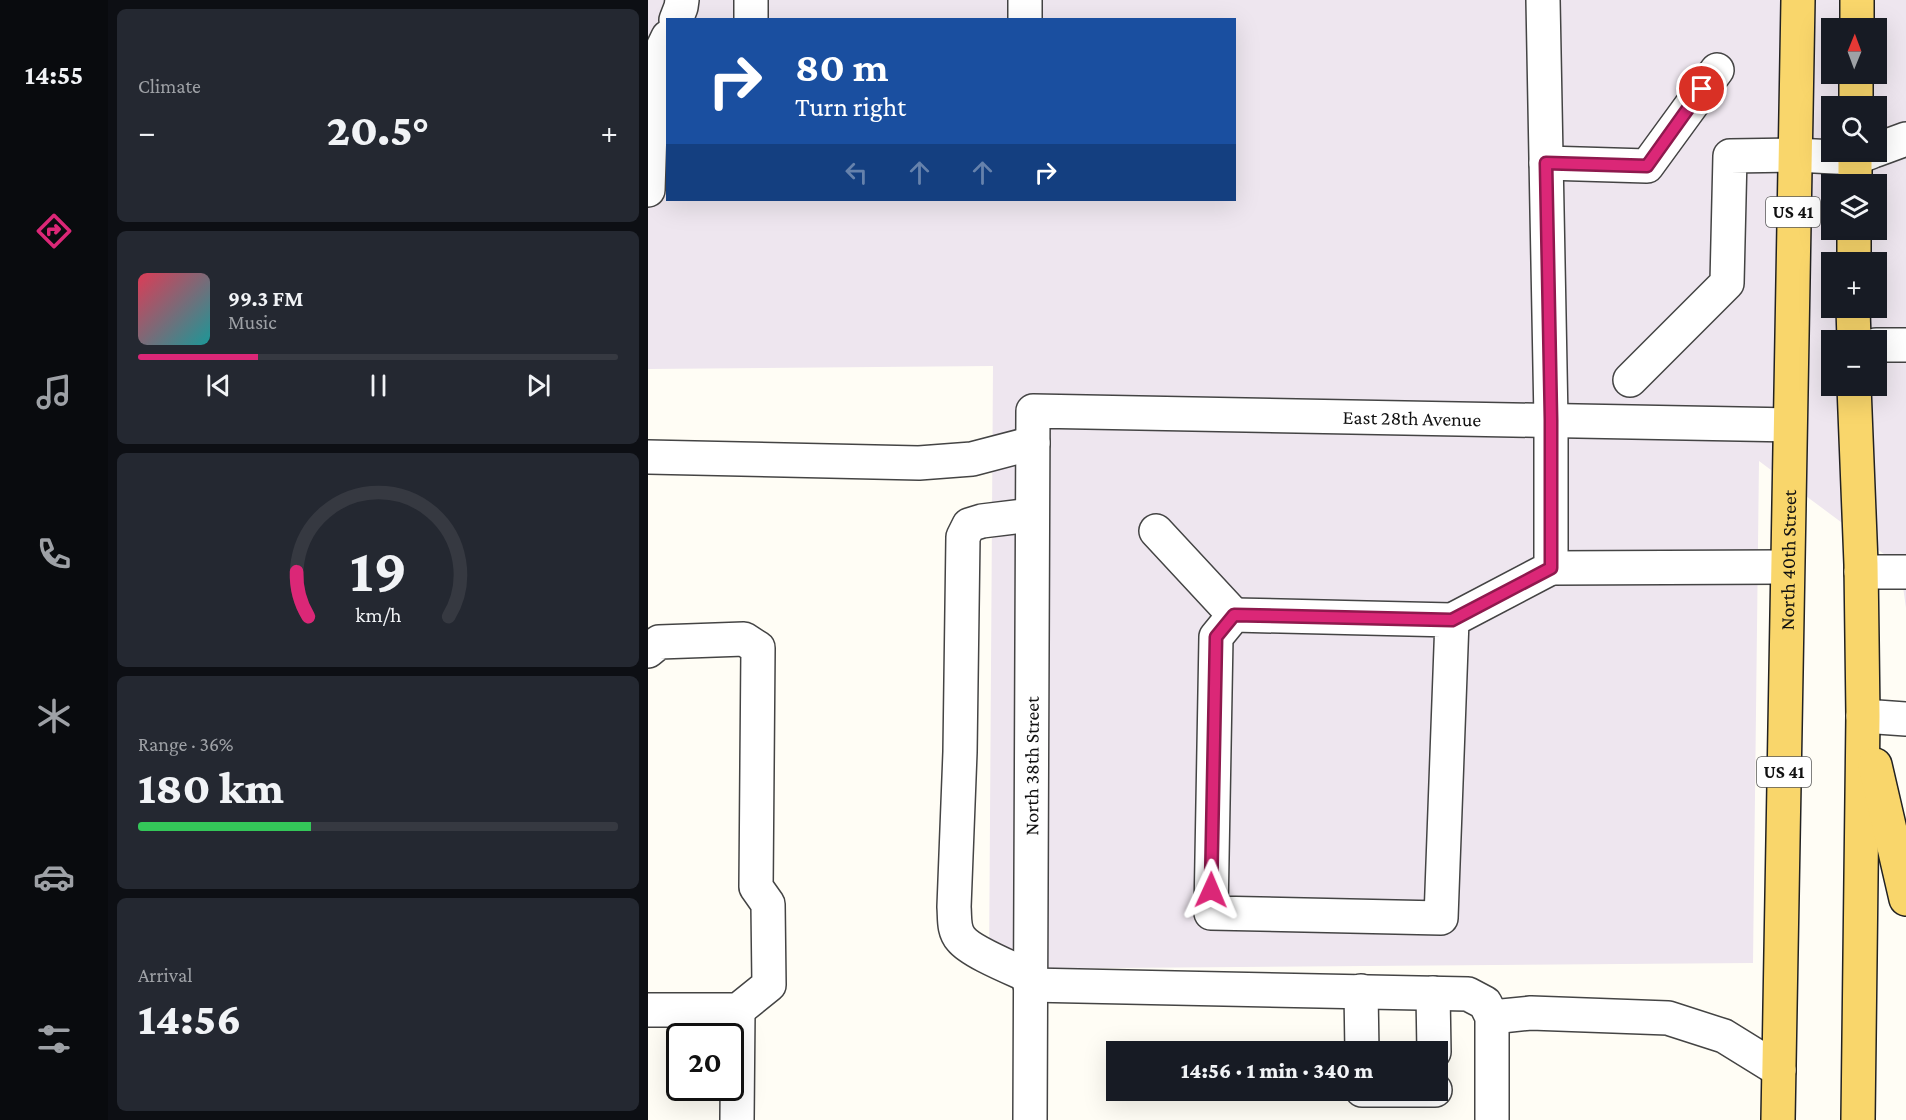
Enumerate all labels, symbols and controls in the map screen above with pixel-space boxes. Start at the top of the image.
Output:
north arrow [1821,18,1887,84]
map controls [1821,18,1887,396]
icon: right [696,42,774,120]
text: 80 m [795,43,889,90]
text: 14:55 [25,60,83,90]
pin [1676,63,1727,114]
icon: arrive [1685,72,1718,105]
text: Climate [138,75,201,97]
text: Turn right [795,92,906,122]
button: search [1821,96,1887,162]
text: 20.5° [326,105,430,155]
text: − [138,113,155,150]
text: + [601,113,618,150]
icon: left [840,156,873,189]
icon: ahead [903,156,936,189]
icon: ahead [966,156,999,189]
icon: right [1029,156,1062,189]
button: layers [1821,174,1887,240]
road number: US 41 [1766,197,1820,227]
icon: directions [33,210,75,252]
button: + [1821,252,1887,318]
text: 99.3 FM [228,286,303,311]
text: Music [228,311,277,333]
button: − [1821,330,1887,396]
icon: previous [202,369,235,402]
icon: pause [362,369,395,402]
icon: next [522,369,555,402]
icon: music [33,371,75,413]
street label: East 28th Avenue [1342,406,1482,430]
street label: North 40th Street [1776,489,1800,631]
icon: phone [33,533,75,575]
text: 19 [349,535,407,604]
text: km/h [355,603,402,627]
icon: climate [33,695,75,737]
street label: North 38th Street [1020,696,1043,836]
text: Range · 36% [138,733,234,755]
road number: US 41 [1757,757,1811,787]
text: 180 km [138,763,284,813]
icon: car [33,856,75,898]
position arrow [1179,858,1243,922]
text: Arrival [138,964,192,986]
text: 14:56 [138,994,241,1044]
icon: filters [33,1018,75,1060]
speed limit sign: 20 [666,1023,744,1101]
text: 14:56 · 1 min · 340 m [1181,1058,1373,1083]

